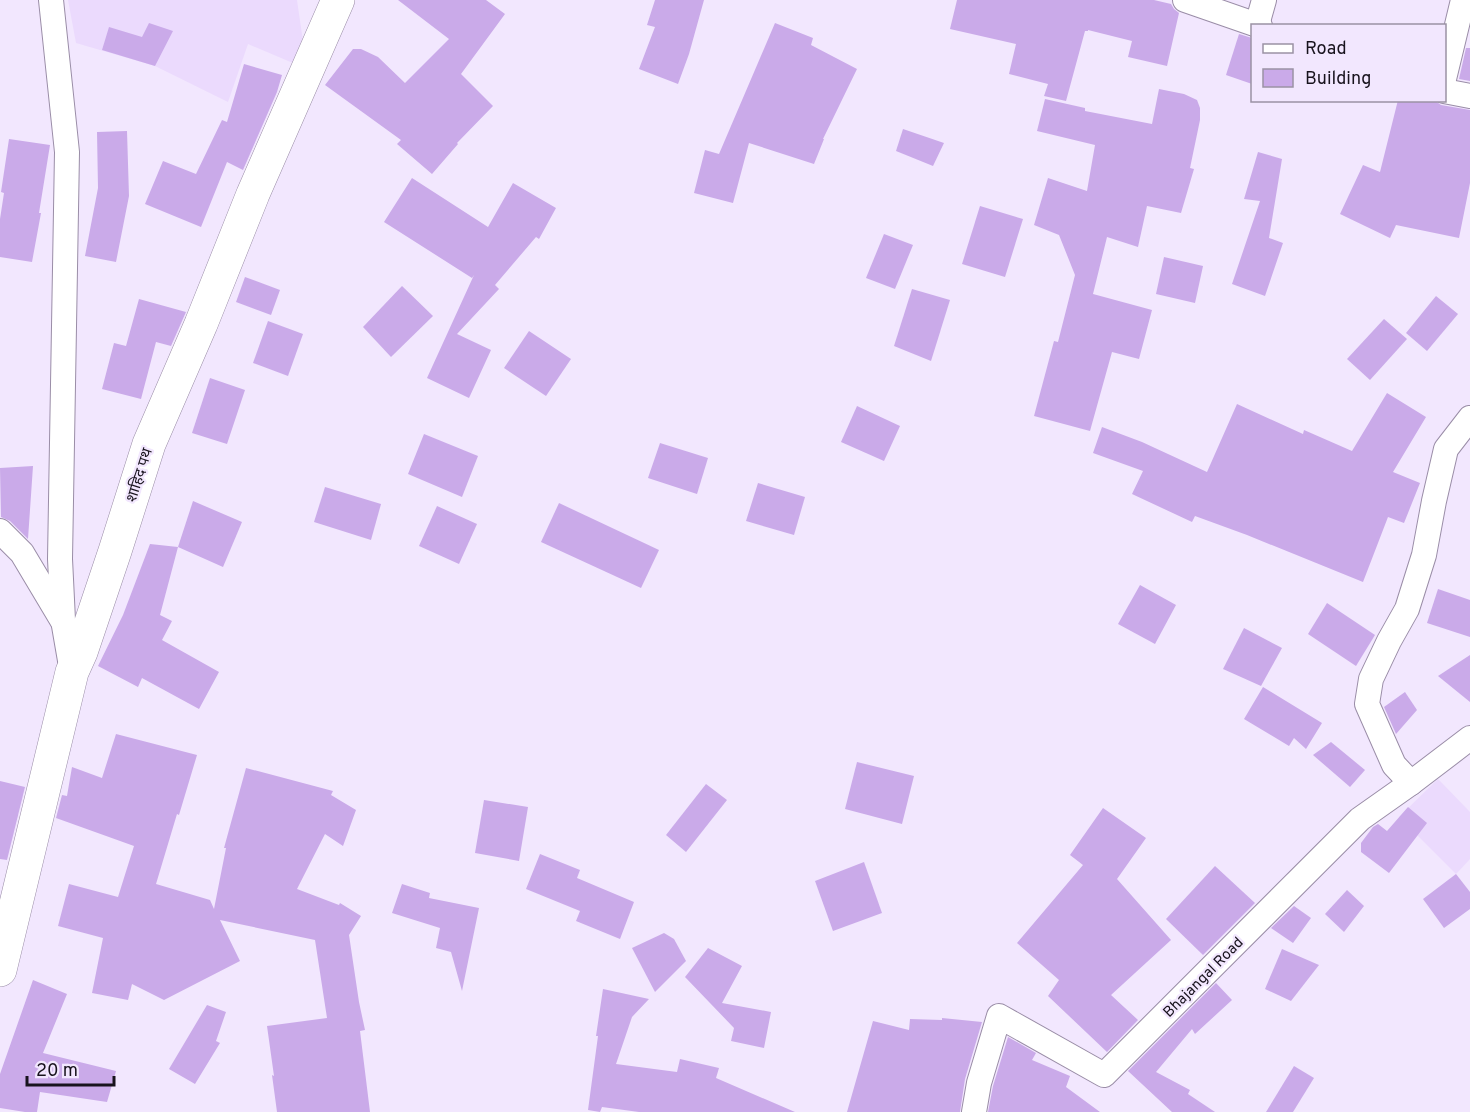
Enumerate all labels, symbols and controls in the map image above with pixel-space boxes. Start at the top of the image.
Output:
legend [1251,24,1446,102]
text: Road [1305,38,1347,61]
text: Building [1305,68,1371,91]
street label: शाहिद पथ [123,446,158,505]
street label: Bhajangal Road [1160,934,1248,1022]
scale bar [27,1049,114,1087]
text: 20 m [36,1060,78,1083]

